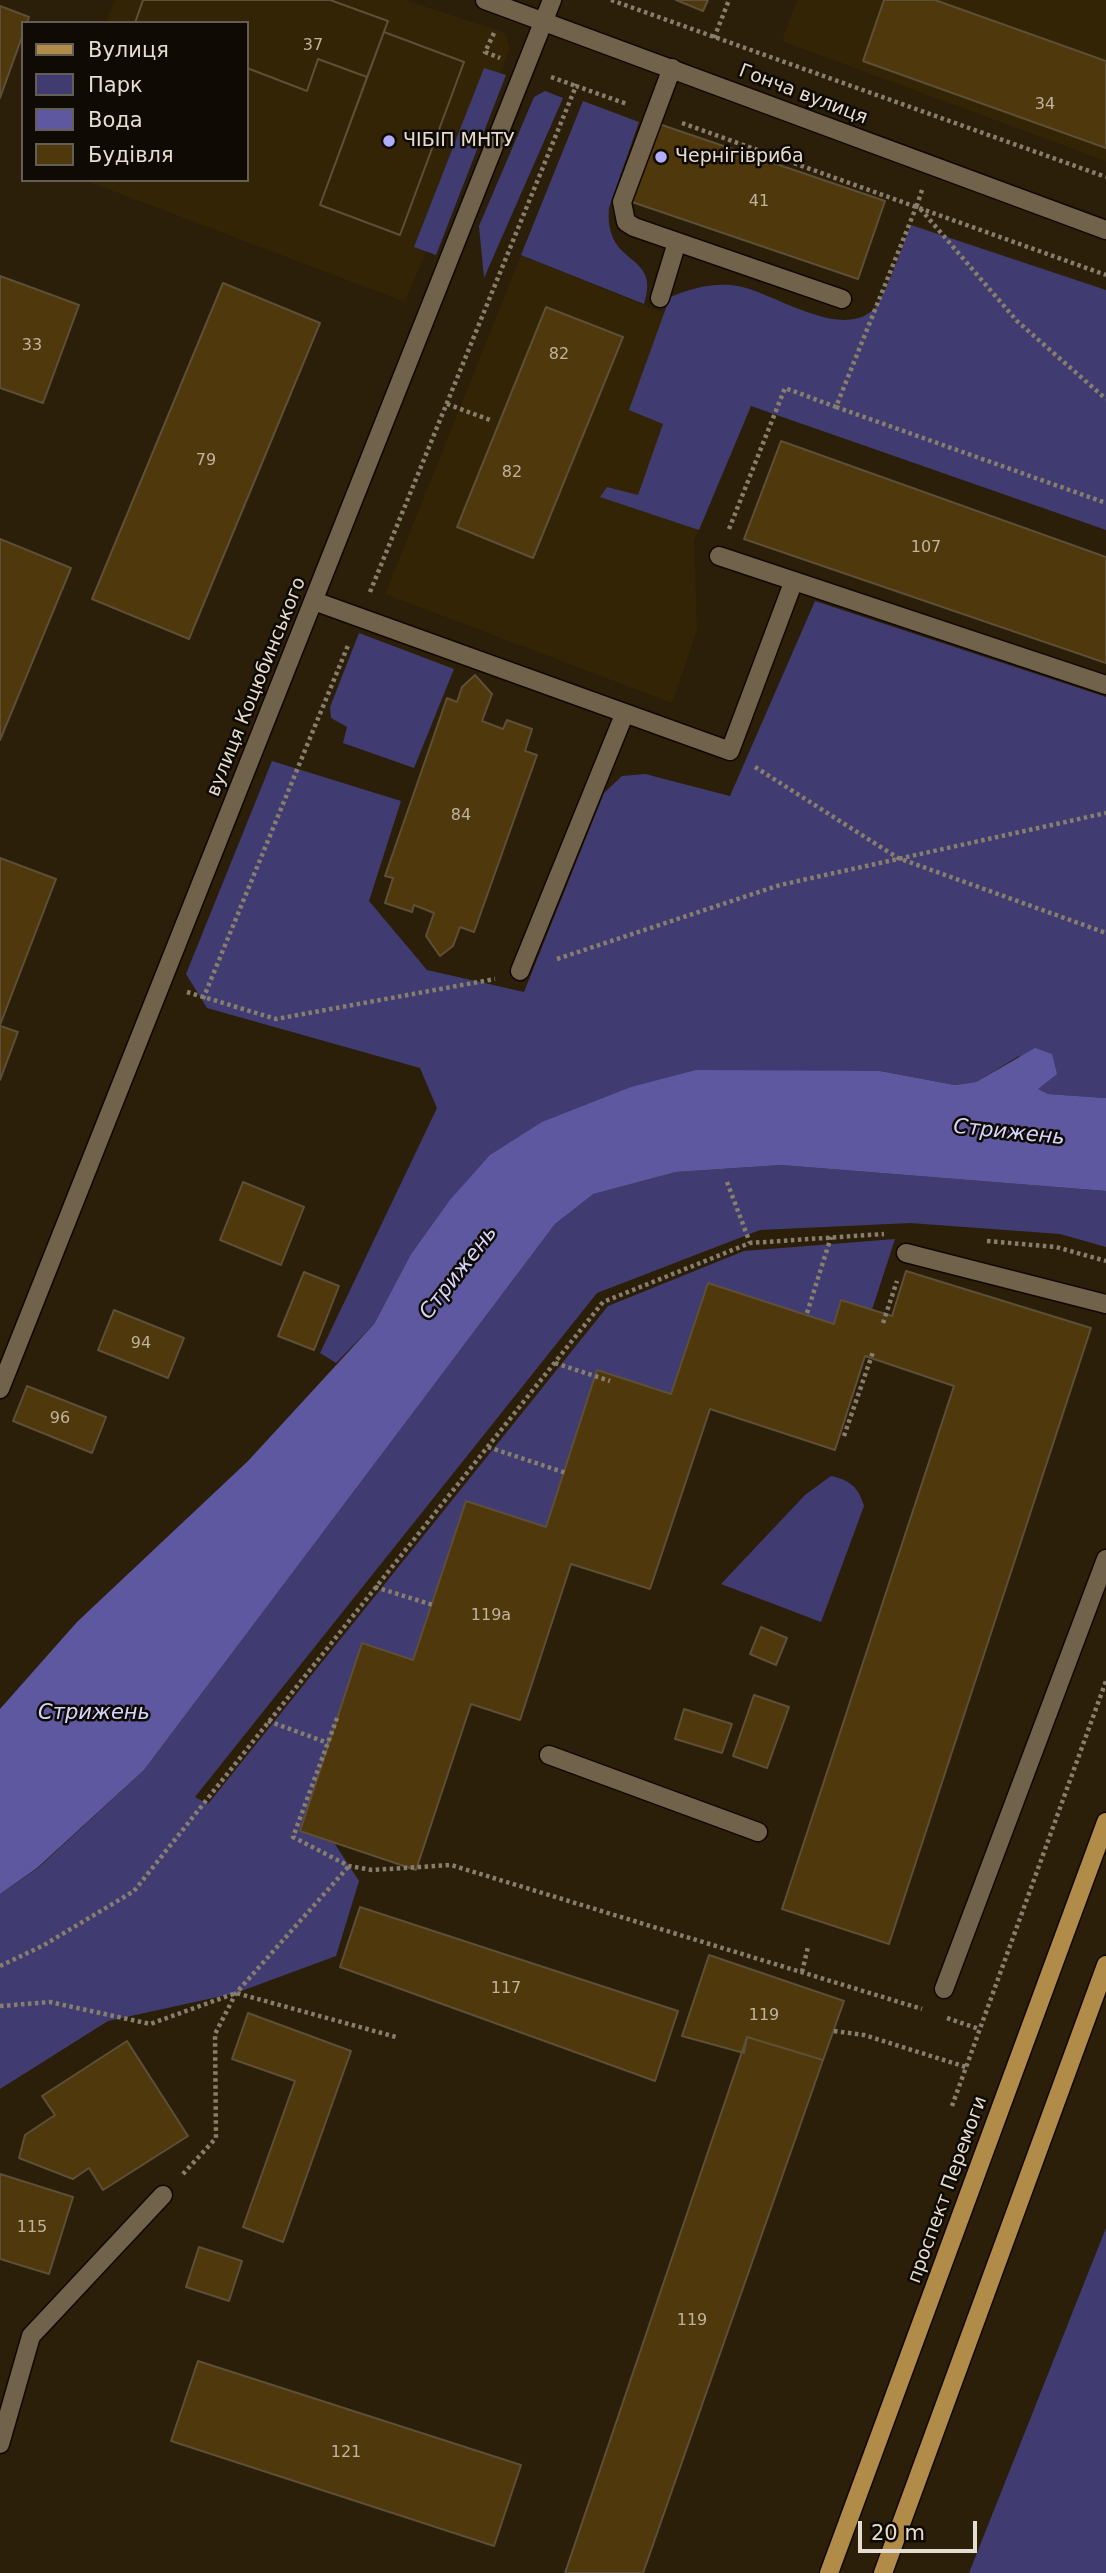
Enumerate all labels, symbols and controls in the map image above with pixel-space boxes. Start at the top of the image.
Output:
legend [21,21,248,182]
house number: 37 [303,36,323,56]
text: Вулиця [88,38,169,62]
street label: Гонча вулиця [736,60,870,130]
text: Парк [88,73,143,97]
house number: 34 [1035,95,1055,115]
text: Вода [88,108,143,132]
place label: ЧІБІП МНТУ [403,130,514,152]
marker: ЧІБІП МНТУ [381,133,397,149]
text: Будівля [88,143,174,167]
place label: Чернігівриба [675,146,804,168]
marker: Чернігівриба [653,149,669,165]
house number: 41 [749,192,769,212]
house number: 33 [22,336,42,356]
house number: 82 [549,345,569,365]
house number: 79 [196,451,216,471]
house number: 82 [502,463,522,483]
house number: 107 [911,538,941,558]
street label: вулиця Коцюбинського [203,574,311,800]
house number: 84 [451,806,471,826]
water label: Стрижень [952,1115,1066,1151]
water label: Стрижень [415,1221,503,1325]
house number: 94 [131,1334,151,1354]
house number: 96 [50,1409,70,1429]
house number: 119а [471,1606,511,1626]
water label: Стрижень [38,1701,150,1727]
house number: 117 [491,1979,521,1999]
house number: 119 [749,2006,779,2026]
street label: проспект Перемоги [904,2093,992,2287]
house number: 115 [17,2218,47,2238]
house number: 119 [677,2311,707,2331]
house number: 121 [331,2443,361,2463]
scale bar [861,2506,980,2550]
text: 20 m [871,2521,925,2545]

